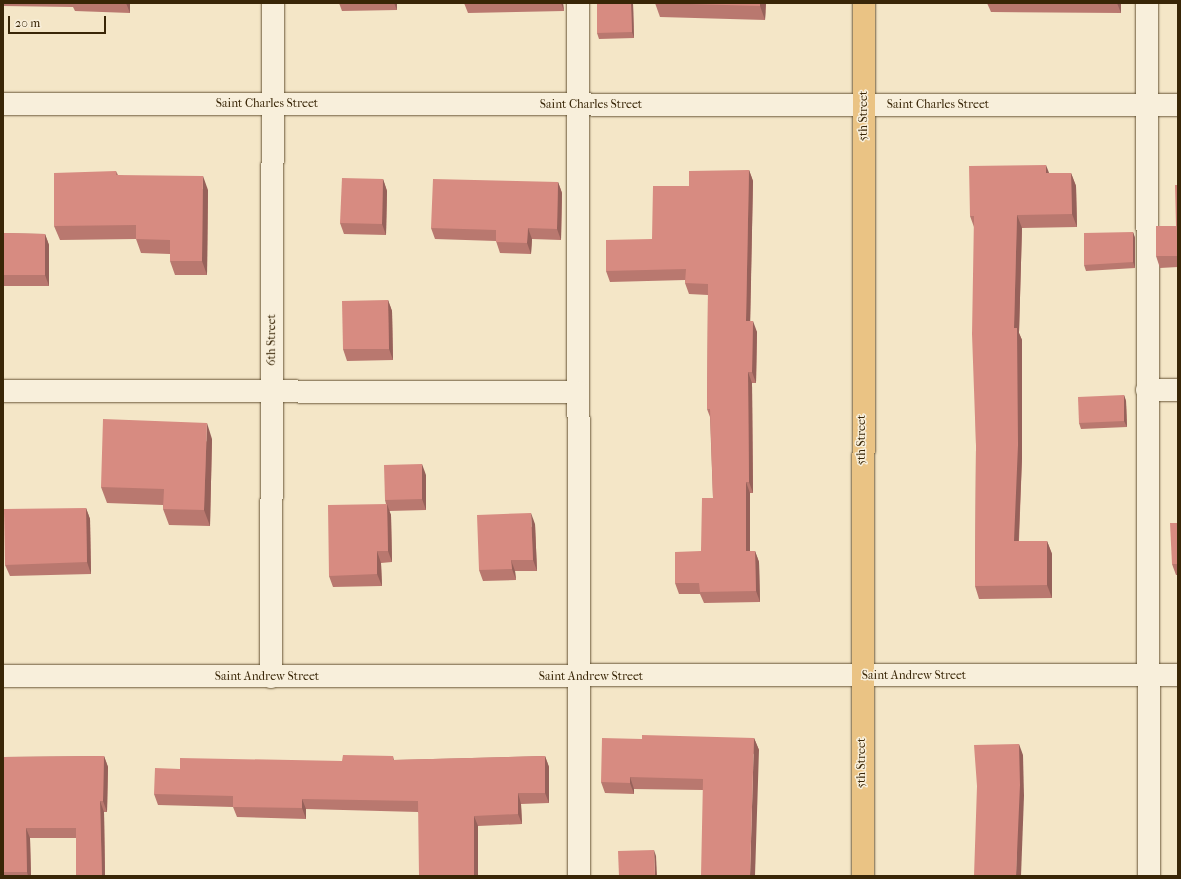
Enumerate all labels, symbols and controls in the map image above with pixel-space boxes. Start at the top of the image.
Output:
scale bar [10,8,108,34]
text: 20 m [15,16,40,30]
street label: 5th Street [857,91,871,141]
street label: Saint Charles Street [216,97,318,111]
street label: Saint Charles Street [540,98,642,112]
street label: Saint Charles Street [887,98,989,112]
street label: 6th Street [265,314,279,366]
street label: 5th Street [855,415,869,465]
street label: Saint Andrew Street [862,669,966,683]
street label: Saint Andrew Street [215,670,319,684]
street label: Saint Andrew Street [539,670,643,684]
street label: 5th Street [855,738,869,788]

